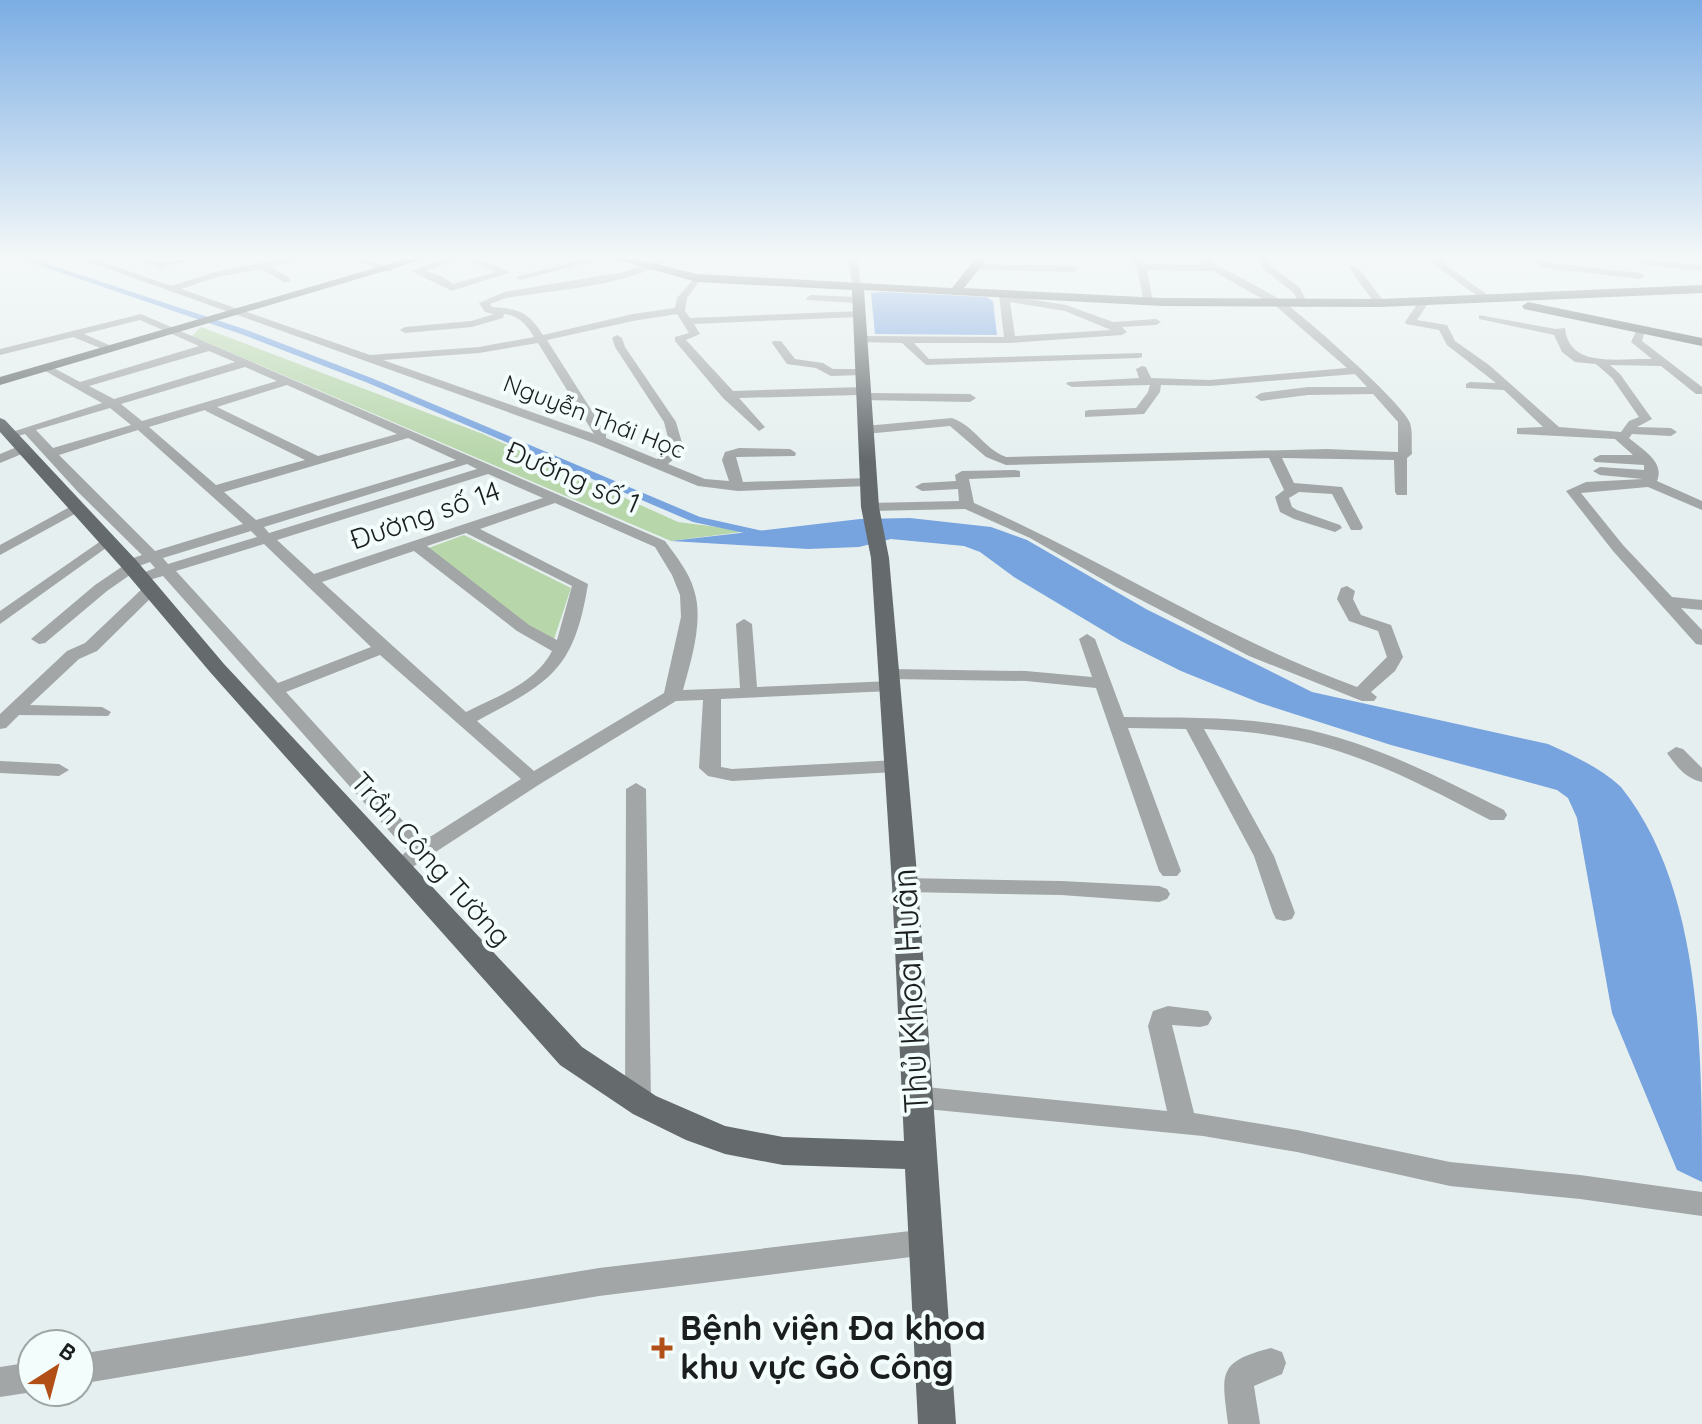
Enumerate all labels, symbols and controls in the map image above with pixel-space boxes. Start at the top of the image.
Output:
street label: Nguyễn Thái Học [499,368,689,464]
street label: Đường số 1 [501,433,646,520]
street label: Đường số 14 [345,472,505,557]
street label: Trần Công Tường [344,764,519,953]
street label: Thủ Khoa Huân [882,867,937,1115]
place label: Bệnh viện Đa khoa khu vực Gò Công [680,1306,986,1388]
north arrow [16,1328,96,1408]
text: B [54,1336,82,1367]
marker: Bệnh viện Đa khoa khu vực Gò Công [651,1337,673,1359]

